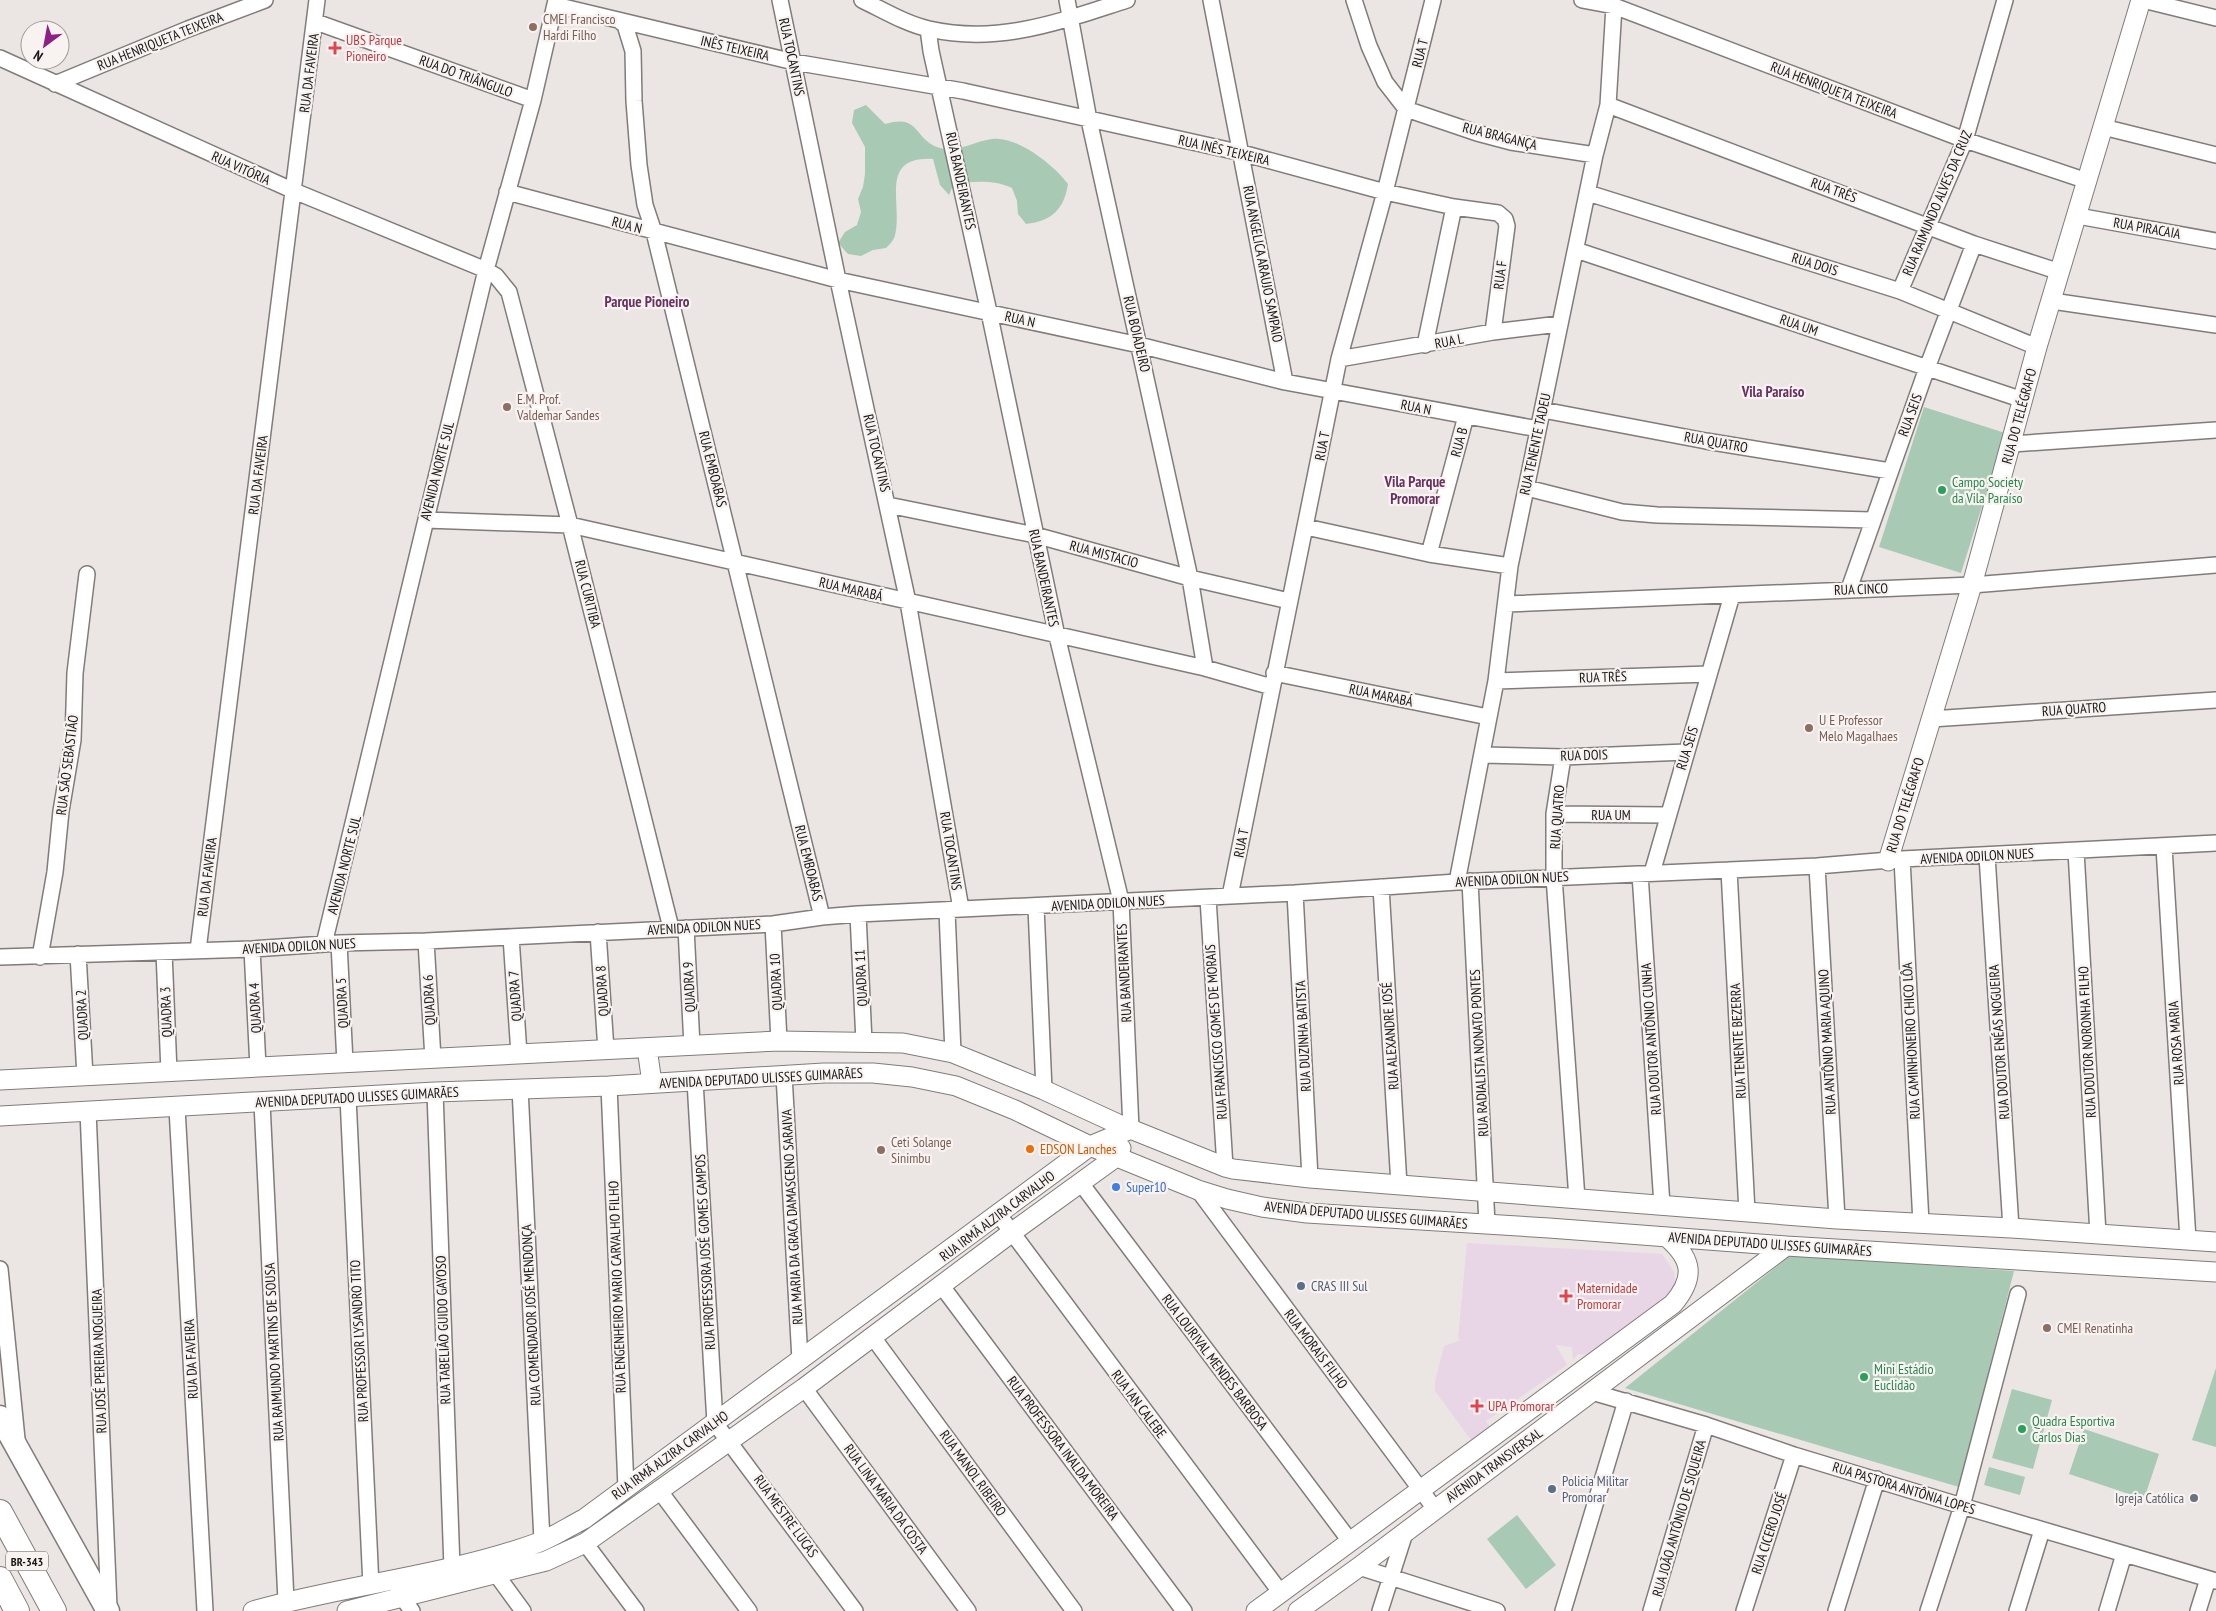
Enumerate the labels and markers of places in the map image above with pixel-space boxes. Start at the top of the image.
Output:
place label: CMEI Francisco Hardi Filho [543,10,615,44]
marker: CMEI Francisco Hardi Filho [527,21,539,33]
place label: UBS Parque Pioneiro [346,31,402,65]
marker: UBS Parque Pioneiro [328,41,342,55]
place label: E.M. Prof. Valdemar Sandes [516,390,600,424]
marker: E.M. Prof. Valdemar Sandes [501,401,513,413]
place label: Campo Society da Vila Paraíso [1952,473,2024,507]
marker: Campo Society da Vila Paraíso [1936,484,1948,496]
place label: U E Professor Melo Magalhaes [1819,711,1898,745]
marker: U E Professor Melo Magalhaes [1803,722,1815,734]
place label: Ceti Solange Sinimbu [891,1133,952,1167]
place label: EDSON Lanches [1040,1140,1117,1158]
marker: EDSON Lanches [1024,1143,1036,1155]
marker: Ceti Solange Sinimbu [875,1144,887,1156]
place label: Super10 [1126,1178,1166,1196]
marker: Super10 [1110,1181,1122,1193]
place label: CRAS III Sul [1311,1277,1368,1295]
place label: Maternidade Promorar [1577,1279,1638,1313]
marker: CRAS III Sul [1295,1280,1307,1292]
marker: Maternidade Promorar [1559,1289,1573,1303]
place label: CMEI Renatinha [2057,1319,2133,1337]
marker: CMEI Renatinha [2041,1322,2053,1334]
place label: Mini Estádio Euclidão [1874,1360,1933,1394]
marker: Mini Estádio Euclidão [1858,1371,1870,1383]
place label: UPA Promorar [1488,1397,1554,1415]
marker: UPA Promorar [1470,1399,1484,1413]
place label: Quadra Esportiva Carlos Dias [2032,1412,2115,1446]
marker: Quadra Esportiva Carlos Dias [2016,1423,2028,1435]
place label: Policia Militar Promorar [1562,1472,1629,1506]
marker: Policia Militar Promorar [1546,1483,1558,1495]
place label: Igreja Católica [2115,1489,2184,1507]
marker: Igreja Católica [2188,1492,2200,1504]

